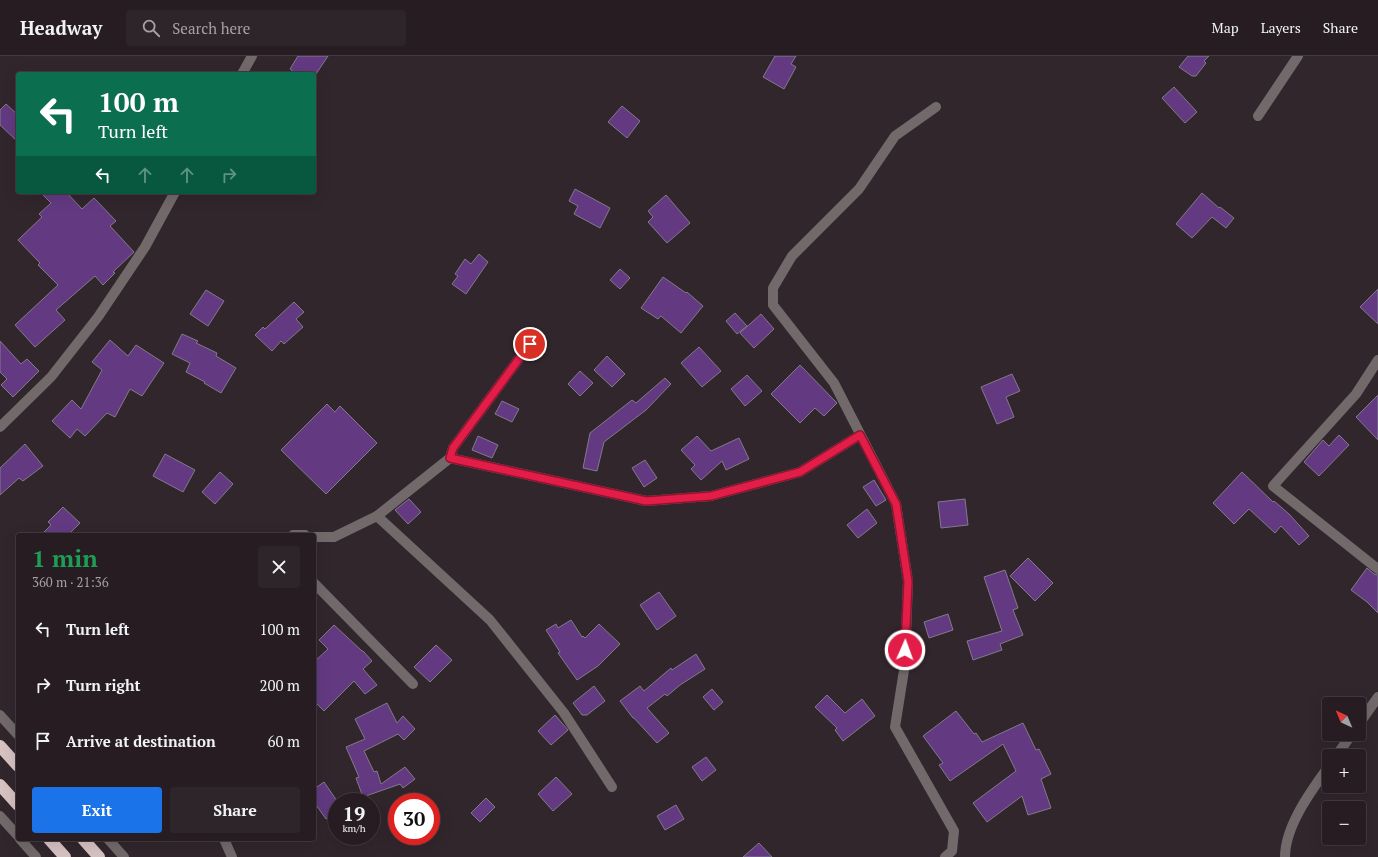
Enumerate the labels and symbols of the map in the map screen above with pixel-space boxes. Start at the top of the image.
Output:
pin [513,327,547,361]
position arrow [884,629,926,671]
north arrow [1322,697,1366,741]
speed limit sign: 30 [388,793,440,845]

